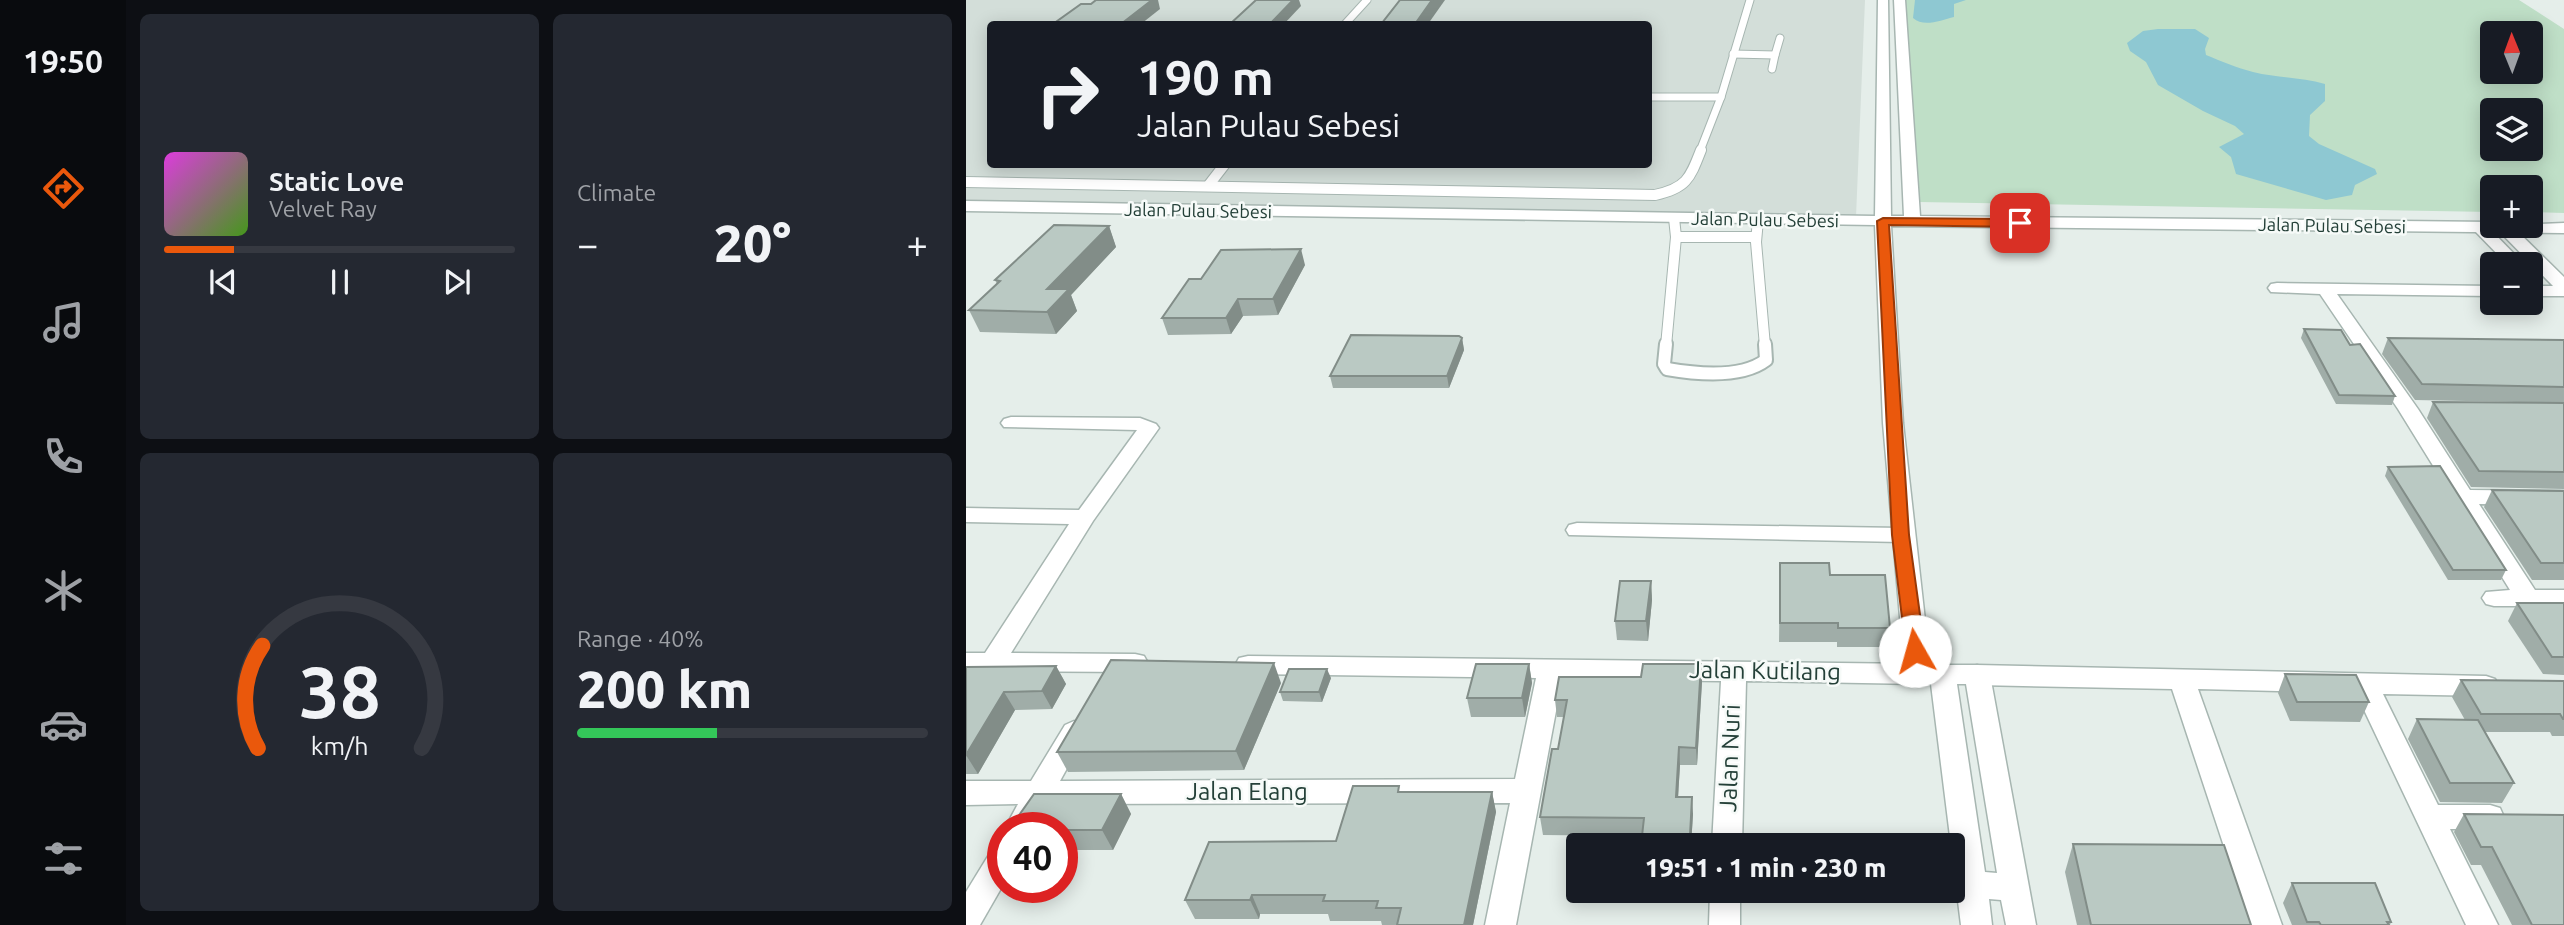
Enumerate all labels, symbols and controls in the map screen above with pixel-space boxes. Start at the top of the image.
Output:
north arrow [2480,21,2543,84]
map controls [2480,21,2543,315]
text: 19:50 [23,43,103,79]
icon: right [1022,49,1113,140]
text: 190 m [1137,49,1274,104]
button: layers [2480,98,2543,161]
text: Jalan Pulau Sebesi [1137,107,1400,143]
icon: directions [39,164,88,213]
text: Static Love [269,167,404,196]
button: + [2480,175,2543,238]
text: Climate [577,180,656,205]
pin [1990,193,2050,253]
text: Velvet Ray [269,196,377,221]
street label: Jalan Pulau Sebesi [1124,199,1272,221]
icon: arrive [2001,204,2039,242]
street label: Jalan Pulau Sebesi [1691,208,1839,230]
text: 20° [714,214,791,272]
street label: Jalan Pulau Sebesi [2258,214,2406,236]
text: − [577,223,598,265]
text: + [907,223,928,265]
button: − [2480,252,2543,315]
icon: previous [204,263,242,301]
icon: pause [321,263,359,301]
icon: next [438,263,476,301]
icon: music [39,298,88,347]
icon: phone [39,432,88,481]
icon: climate [39,566,88,615]
position arrow [1878,614,1952,688]
text: Range · 40% [577,626,704,651]
text: 38 [298,650,381,732]
street label: Jalan Kutilang [1689,656,1841,685]
text: 200 km [577,660,752,718]
icon: car [39,700,88,749]
street label: Jalan Nuri [1714,704,1745,812]
text: km/h [311,732,368,760]
street label: Jalan Elang [1186,778,1308,805]
speed limit sign: 40 [987,812,1078,903]
icon: filters [39,834,88,883]
text: 19:51 · 1 min · 230 m [1645,853,1886,882]

